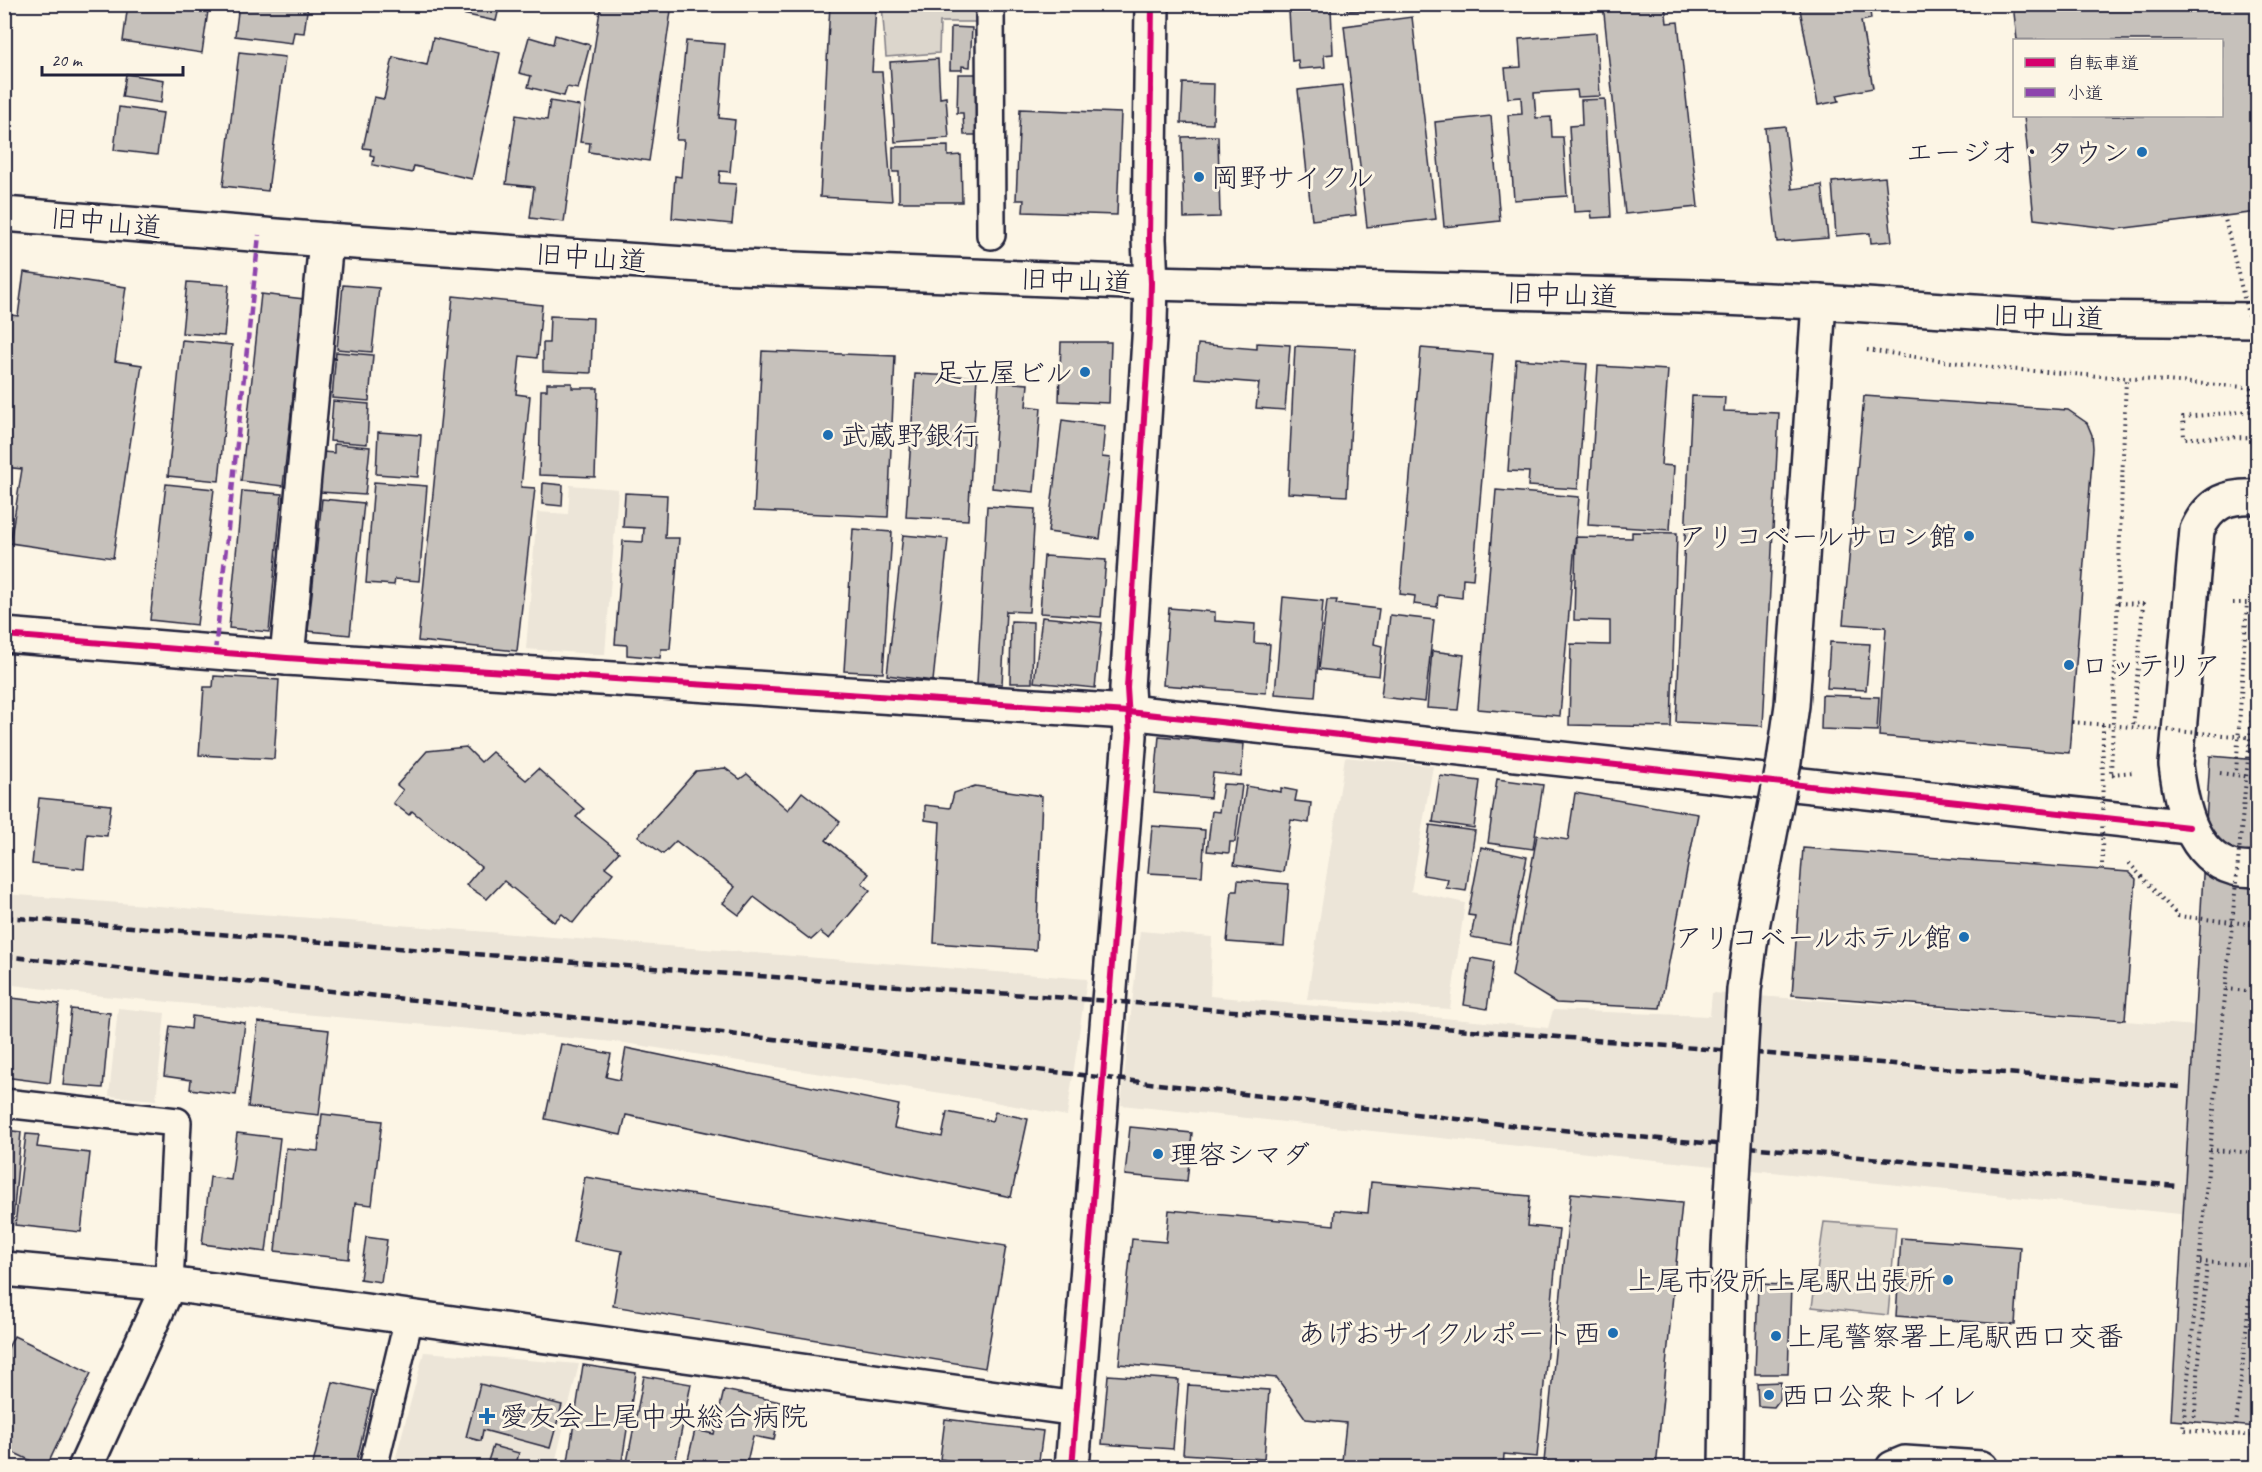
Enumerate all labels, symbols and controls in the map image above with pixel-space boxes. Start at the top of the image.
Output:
scale bar [42,39,183,77]
legend [2013,39,2223,117]
text: 20 m [51,49,84,71]
text: 自転車道 [2067,52,2139,74]
text: 小道 [2067,82,2103,104]
place label: エージオ・タウン [1905,135,2130,170]
marker: エージオ・タウン [2135,145,2149,159]
place label: 岡野サイクル [1211,160,1375,195]
marker: 岡野サイクル [1192,170,1206,184]
street label: 旧中山道 [49,200,163,245]
street label: 旧中山道 [534,236,648,279]
street label: 旧中山道 [1019,261,1133,300]
street label: 旧中山道 [1505,275,1619,314]
street label: 旧中山道 [1991,297,2105,336]
place label: 足立屋ビル [934,355,1073,390]
marker: 足立屋ビル [1078,365,1092,379]
place label: 武蔵野銀行 [840,418,980,453]
marker: 武蔵野銀行 [821,428,835,442]
place label: アリコベールサロン館 [1679,519,1957,554]
marker: アリコベールサロン館 [1962,529,1976,543]
place label: ロッテリア [2081,648,2221,683]
marker: ロッテリア [2062,658,2076,672]
place label: アリコベールホテル館 [1675,920,1952,955]
marker: アリコベールホテル館 [1957,930,1971,944]
place label: 理容シマダ [1170,1137,1310,1172]
marker: 理容シマダ [1151,1147,1165,1161]
place label: 上尾市役所上尾駅出張所 [1628,1263,1936,1298]
marker: 上尾市役所上尾駅出張所 [1941,1273,1955,1287]
place label: あげおサイクルポート西 [1297,1316,1601,1351]
place label: 上尾警察署上尾駅西口交番 [1788,1319,2124,1354]
marker: あげおサイクルポート西 [1606,1326,1620,1340]
marker: 上尾警察署上尾駅西口交番 [1769,1329,1783,1343]
place label: 西口公衆トイレ [1781,1378,1977,1413]
marker: 西口公衆トイレ [1762,1388,1776,1402]
place label: 愛友会上尾中央総合病院 [500,1399,808,1434]
marker: 愛友会上尾中央総合病院 [478,1407,496,1425]

